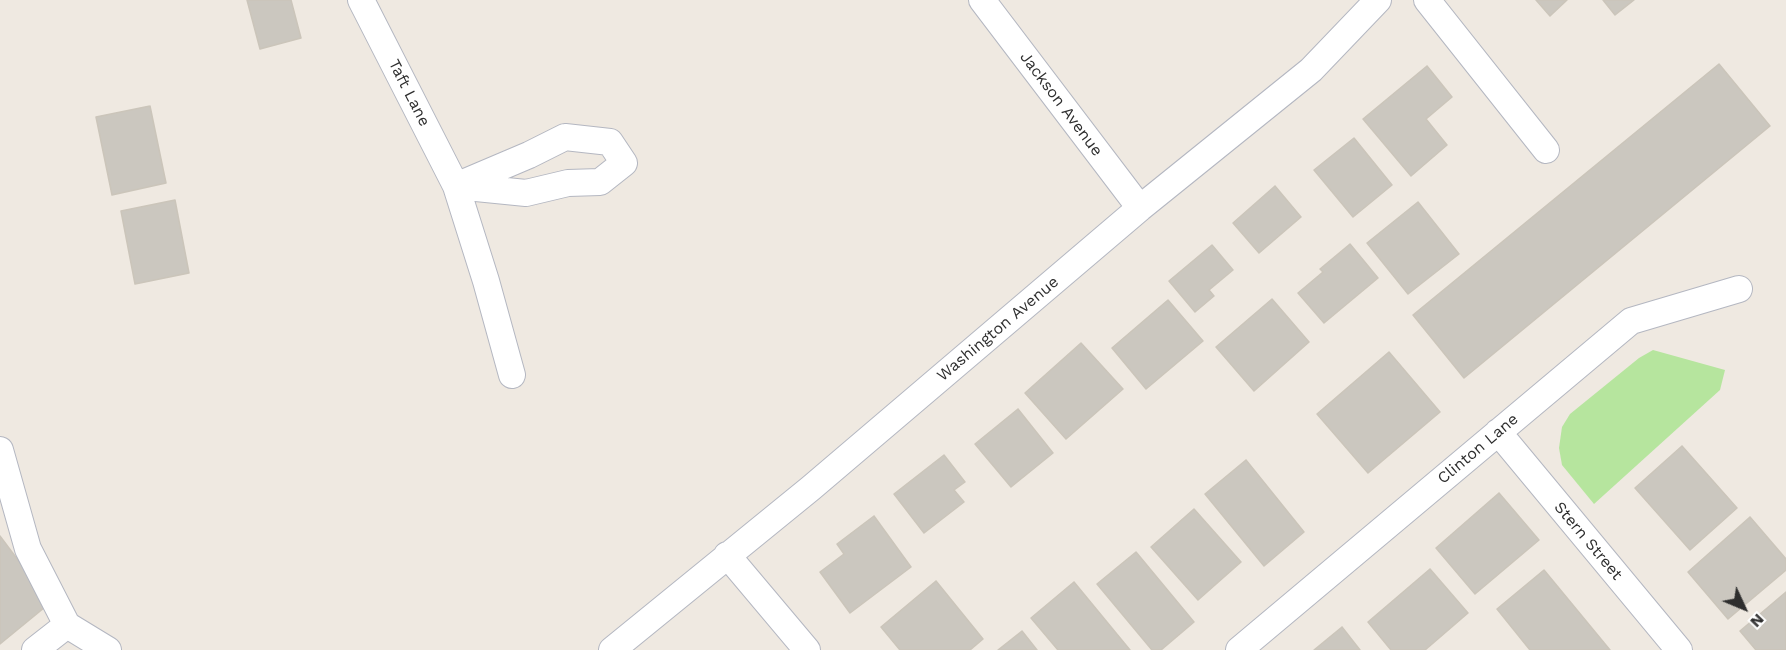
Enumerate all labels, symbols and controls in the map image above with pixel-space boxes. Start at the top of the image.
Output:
street label: Jackson Avenue [1016,48,1106,160]
street label: Taft Lane [384,56,434,130]
street label: Washington Avenue [933,272,1063,386]
street label: Clinton Lane [1434,410,1522,488]
street label: Stern Street [1550,498,1626,584]
north arrow [1714,578,1774,638]
text: N [1746,610,1768,632]

